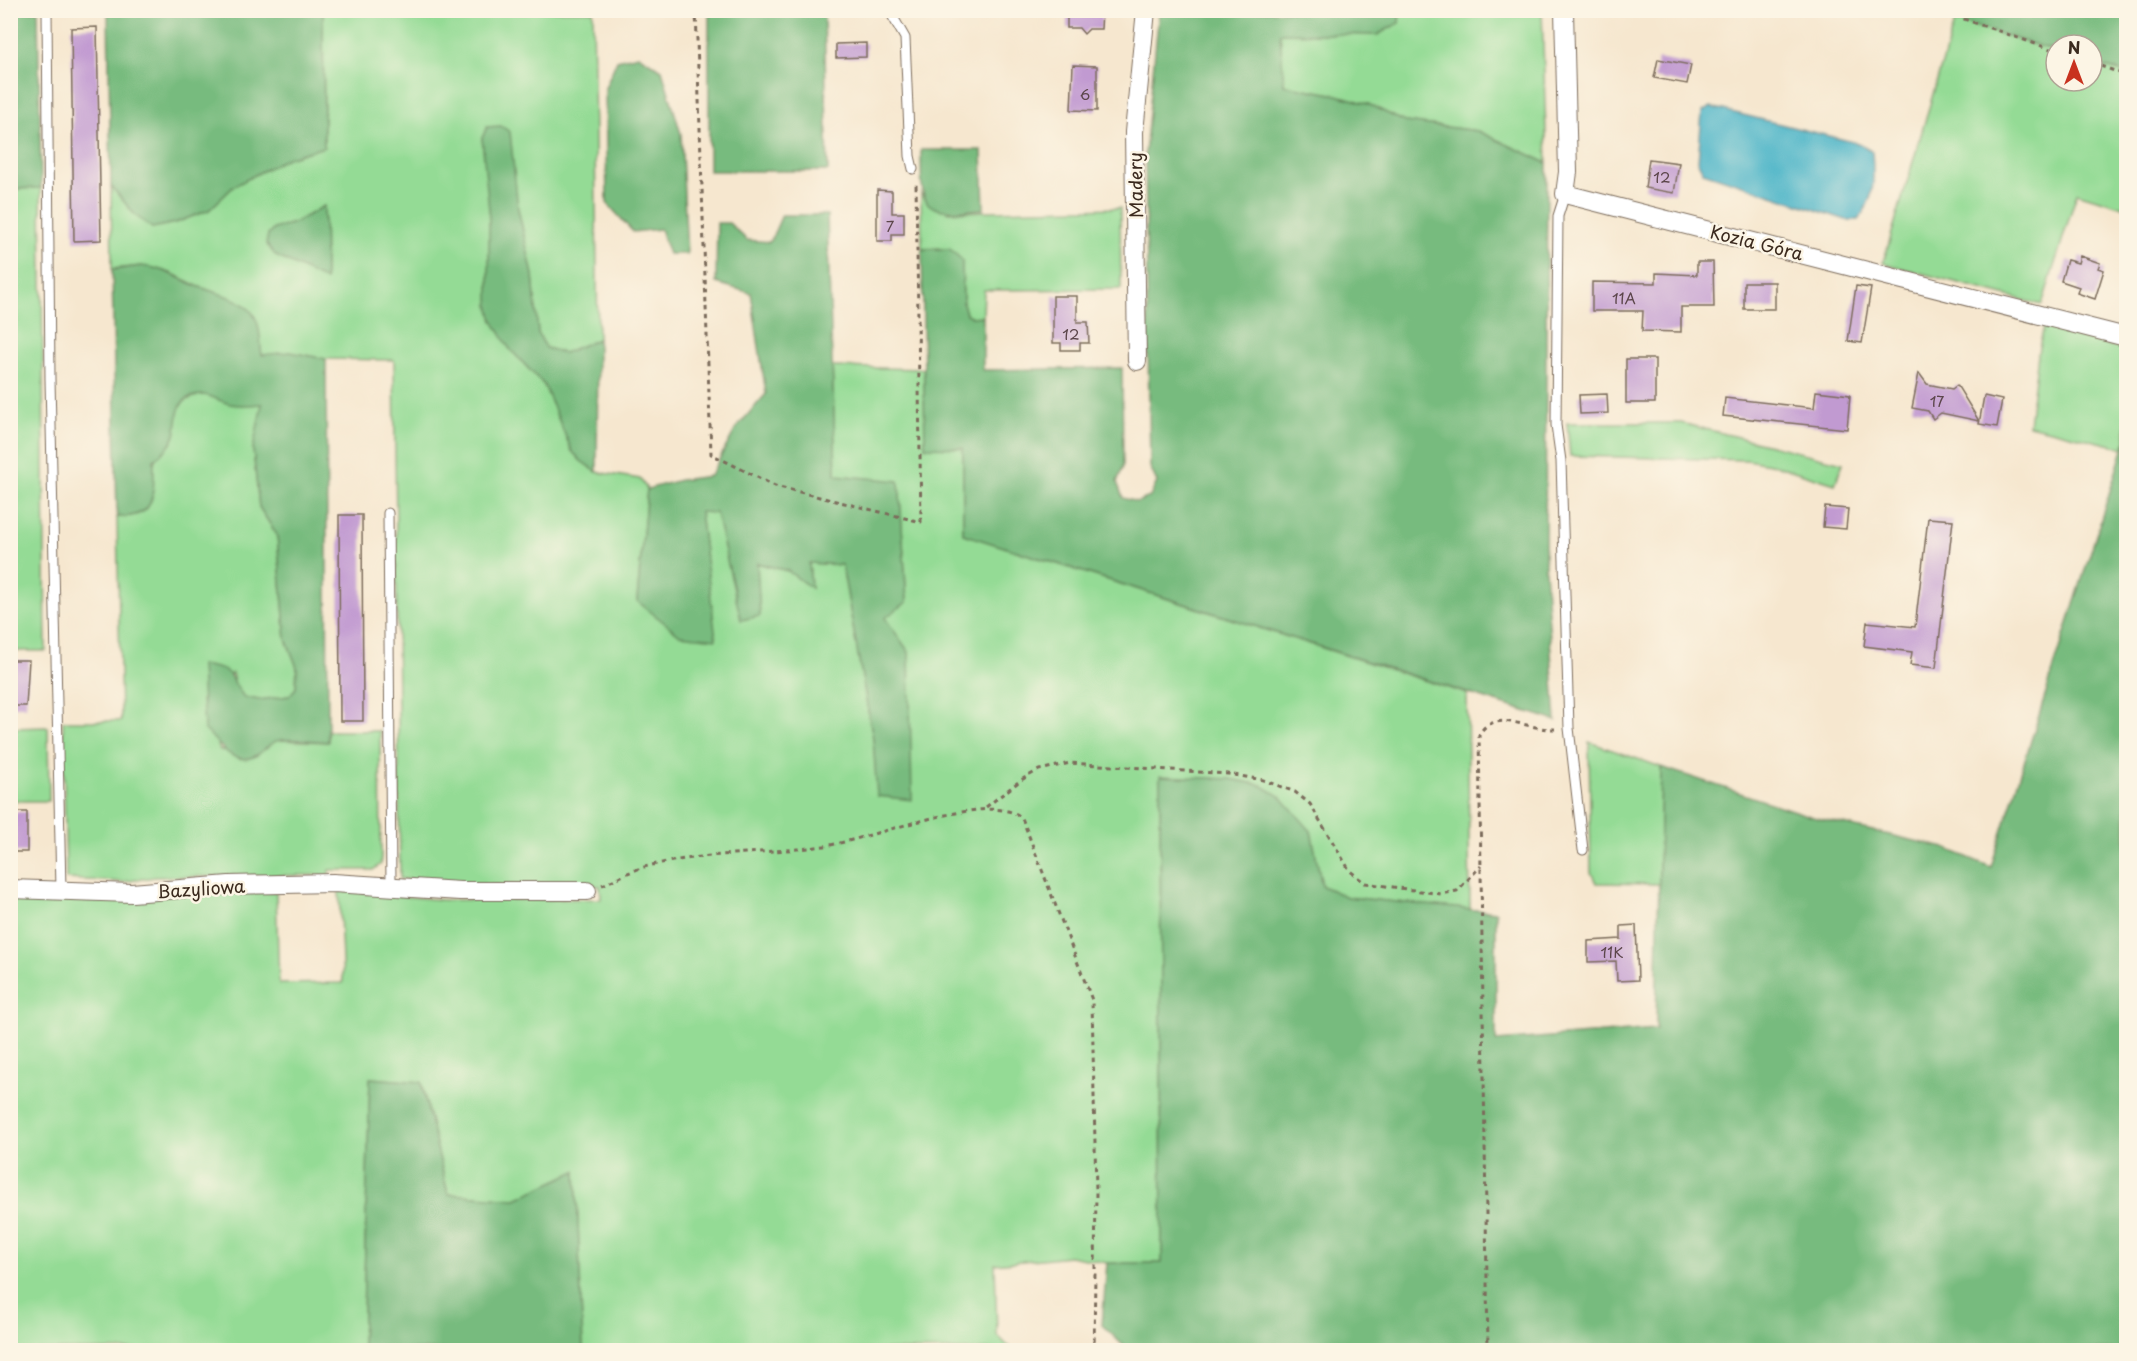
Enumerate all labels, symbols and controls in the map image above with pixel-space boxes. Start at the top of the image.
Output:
north arrow [2044,33,2104,93]
text: N [2068,35,2080,59]
house number: 6 [1080,82,1090,105]
street label: Madery [1121,152,1149,218]
house number: 12 [1653,165,1671,188]
house number: 7 [886,214,895,237]
street label: Kozia Góra [1708,217,1806,267]
house number: 11A [1612,286,1636,309]
house number: 12 [1062,322,1080,345]
house number: 17 [1930,389,1944,412]
street label: Bazyliowa [156,871,247,905]
house number: 11K [1601,940,1623,963]

